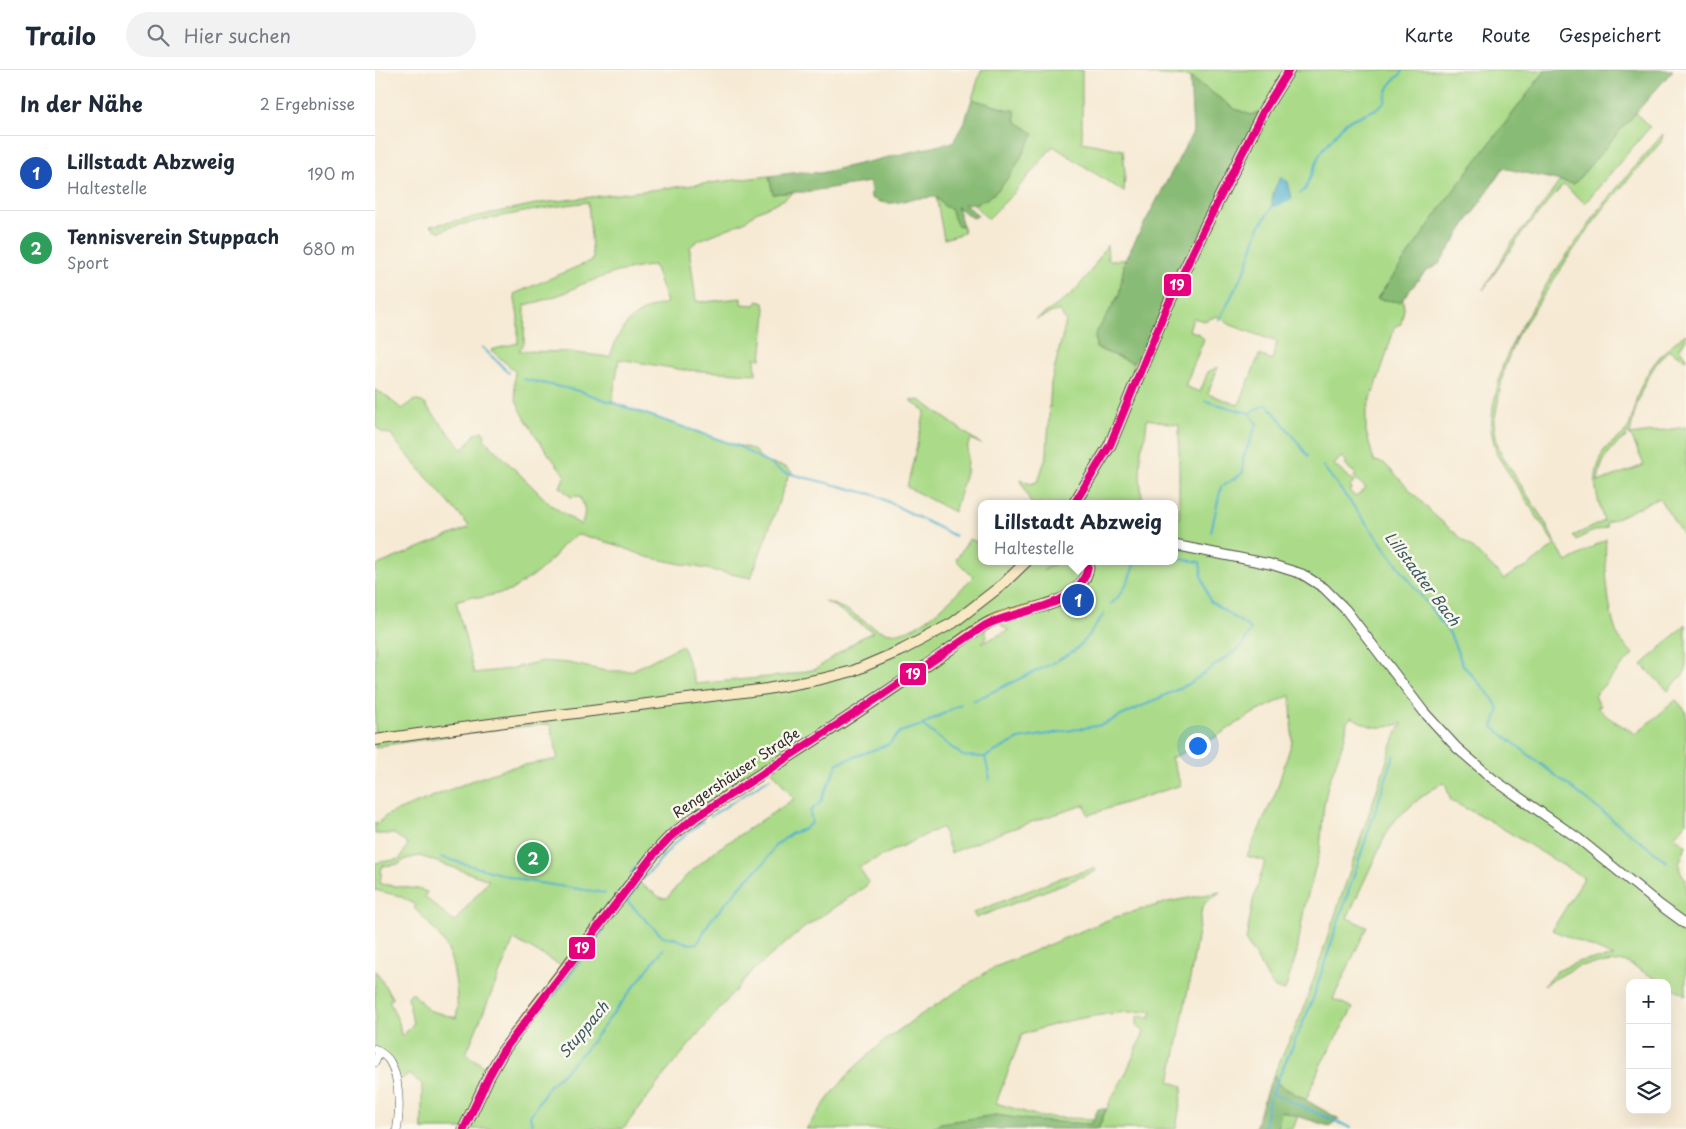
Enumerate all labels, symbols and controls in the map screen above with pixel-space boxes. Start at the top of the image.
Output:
search box [126,12,476,57]
text: Trailo [25,17,96,53]
icon: search [144,21,172,49]
text: Hier suchen [184,21,291,49]
text: Karte [1405,21,1453,48]
text: Route [1481,21,1531,48]
text: Gespeichert [1559,21,1661,48]
text: In der Nähe [20,87,142,119]
text: 2 Ergebnisse [260,91,355,115]
text: Lillstadt Abzweig [67,147,235,175]
text: 1 [32,161,40,185]
text: 190 m [307,161,355,185]
text: Haltestelle [67,175,147,199]
text: Tennisverein Stuppach [67,222,279,250]
text: 2 [30,236,42,260]
text: 680 m [302,236,355,260]
text: Sport [67,250,109,274]
line badge: 19 [1163,273,1192,297]
text: 19 [1169,274,1185,295]
popup [978,500,1178,565]
text: Lillstadt Abzweig [994,507,1162,535]
water label: Lillstadter Bach [1380,526,1467,630]
text: Haltestelle [994,535,1074,559]
pin: 1 [1062,581,1094,619]
line badge: 19 [899,662,927,686]
text: 19 [905,663,921,684]
street label: Rengershäuser Straße [668,722,803,823]
your location [1185,733,1211,759]
pin: 2 [517,839,549,877]
line badge: 19 [568,936,596,960]
text: 19 [574,937,590,958]
map controls [1626,979,1671,1114]
button: + [1626,979,1671,1024]
water label: Stuppach [552,996,614,1062]
button: − [1626,1024,1671,1069]
button: layers [1626,1069,1671,1114]

